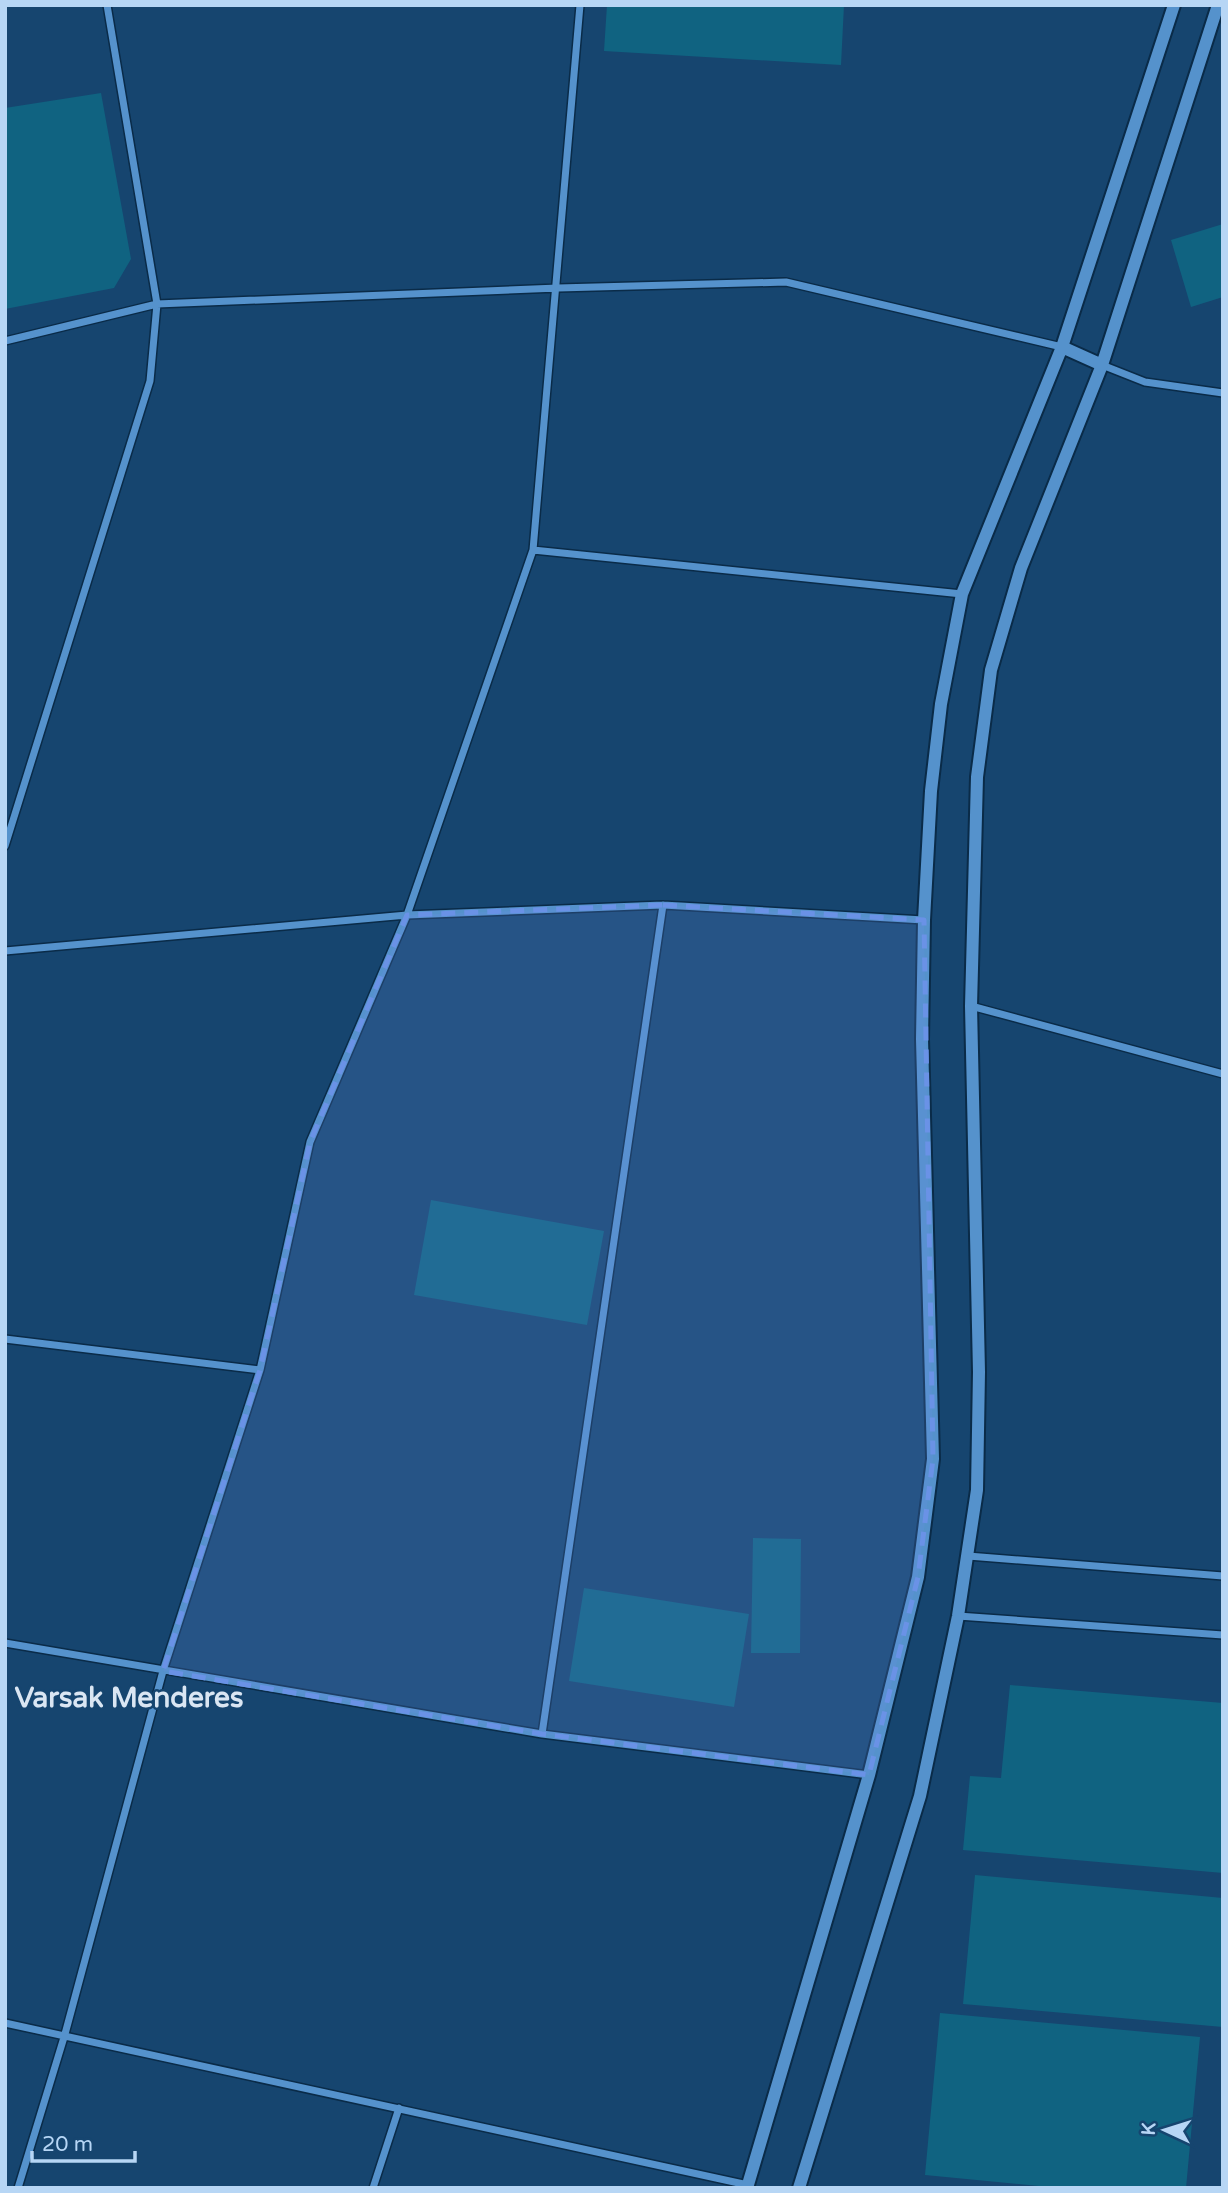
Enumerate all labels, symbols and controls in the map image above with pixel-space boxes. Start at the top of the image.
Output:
district label: Varsak Menderes [15,1681,243,1715]
north arrow [1130,2095,1200,2165]
scale bar [32,2120,135,2164]
text: K [1138,2121,1160,2136]
text: 20 m [42,2132,93,2157]

